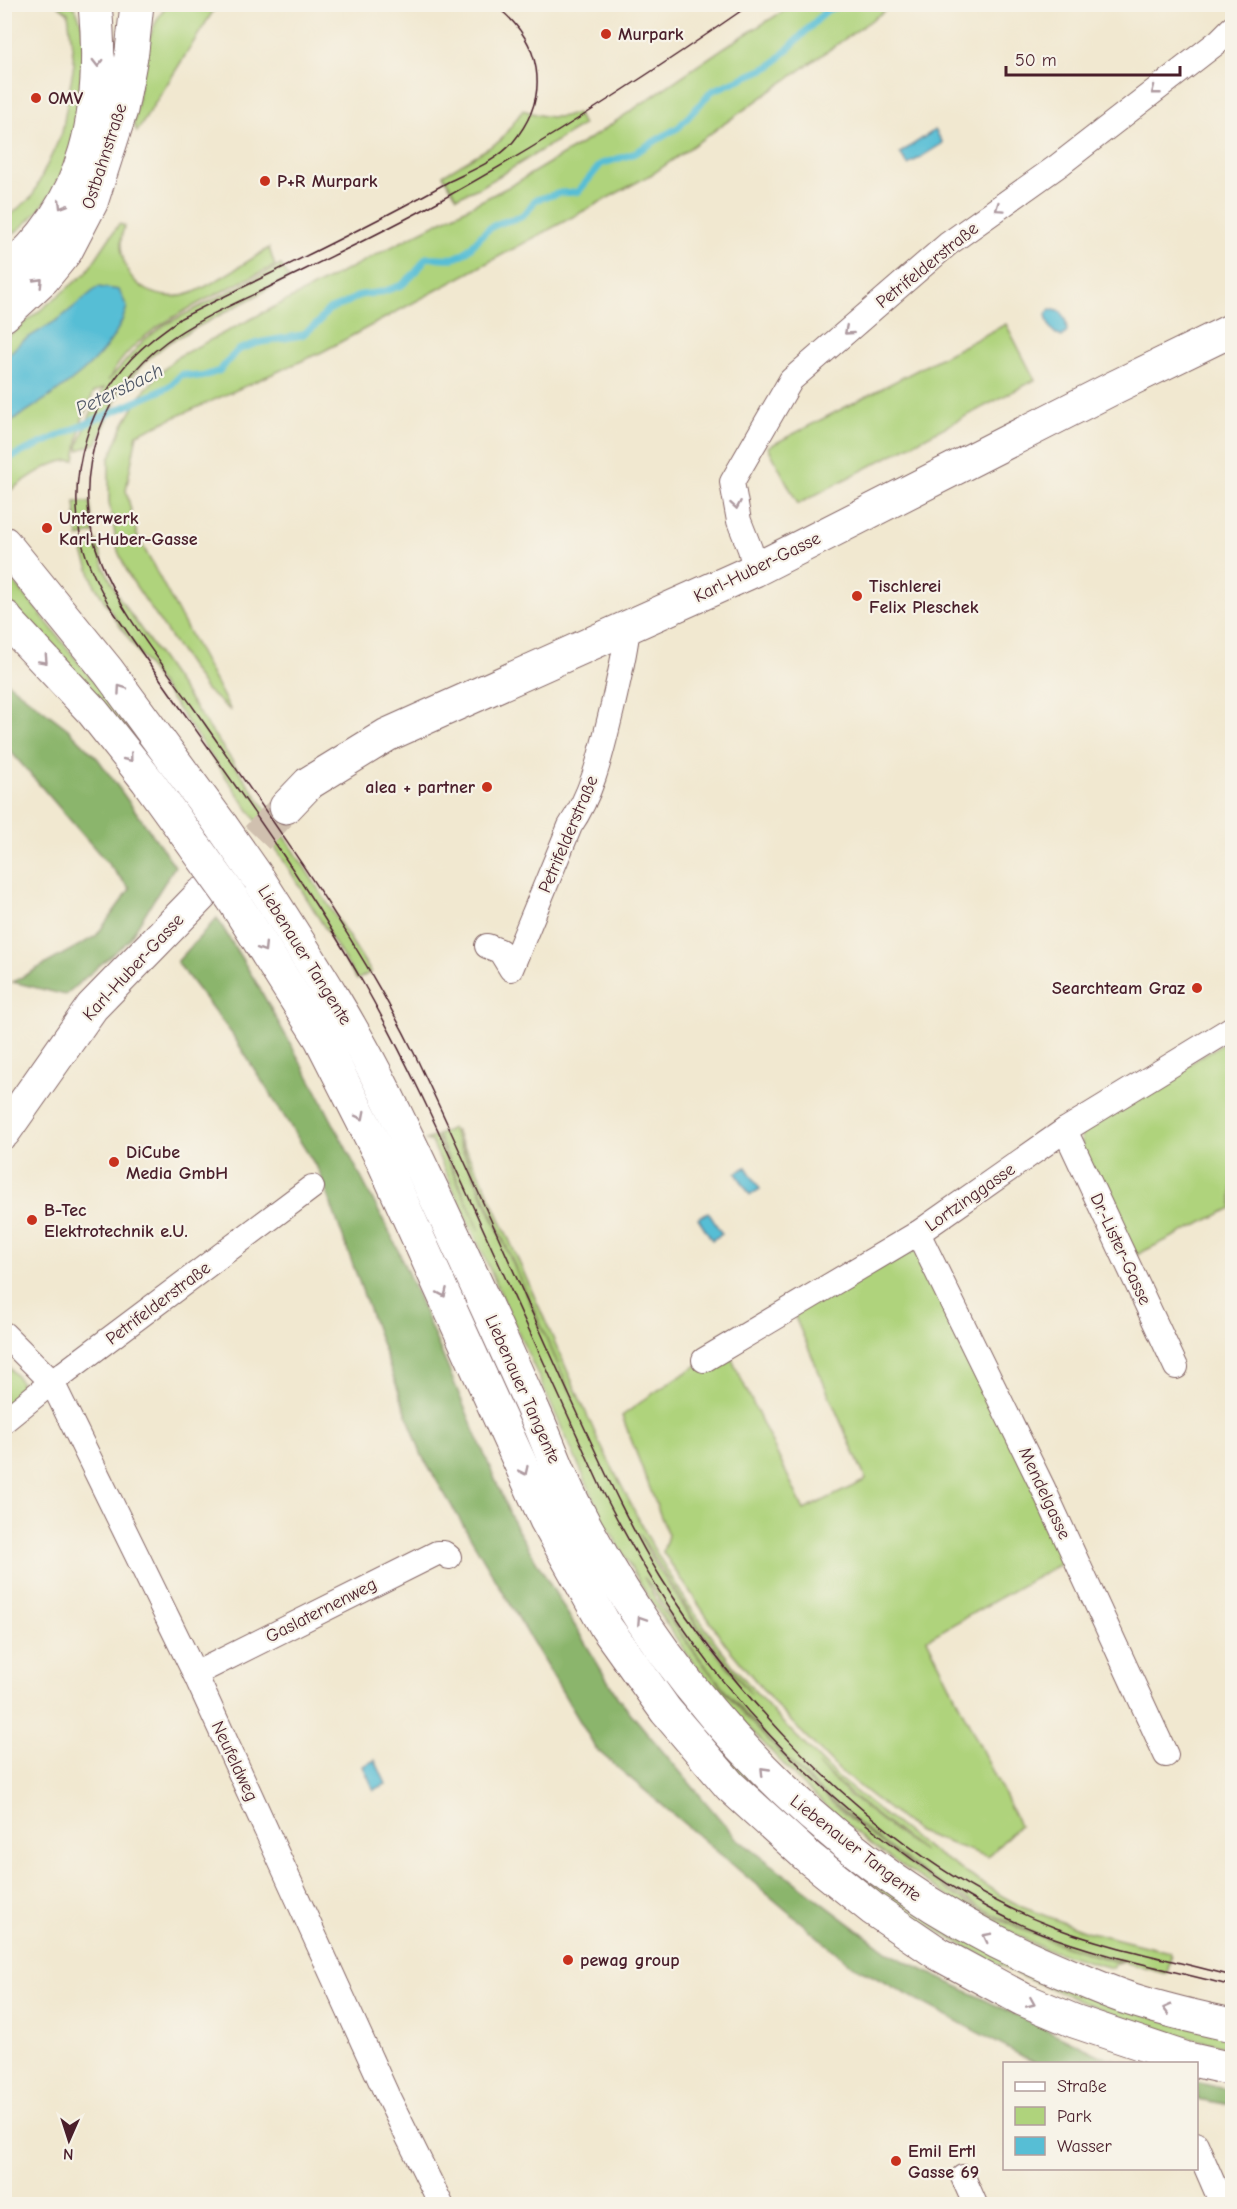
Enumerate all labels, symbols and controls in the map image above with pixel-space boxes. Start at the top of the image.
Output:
place label: Murpark [618,24,684,45]
marker: Murpark [599,27,613,41]
scale bar [1006,39,1180,77]
text: 50 m [1015,50,1057,71]
one-way arrow [92,58,104,67]
one-way arrow [1150,84,1161,95]
place label: OMV [48,88,84,109]
marker: OMV [29,91,43,105]
street label: Ostbahnstraße [78,101,131,212]
place label: P+R Murpark [277,171,378,192]
marker: P+R Murpark [258,174,272,188]
one-way arrow [58,199,70,209]
one-way arrow [994,201,1005,212]
street label: Petrifelderstraße [872,218,983,313]
one-way arrow [31,279,42,290]
one-way arrow [844,324,855,335]
water label: Petersbach [72,358,167,421]
one-way arrow [729,500,742,510]
place label: Unterwerk Karl-Huber-Gasse [59,508,198,550]
marker: Unterwerk Karl-Huber-Gasse [40,521,54,535]
street label: Karl-Huber-Gasse [690,528,824,607]
place label: Tischlerei Felix Pleschek [869,576,979,618]
marker: Tischlerei Felix Pleschek [850,589,864,603]
one-way arrow [37,653,48,664]
one-way arrow [117,685,128,696]
one-way arrow [122,751,133,762]
street label: Petrifelderstraße [534,772,603,896]
place label: alea + partner [365,777,476,798]
marker: alea + partner [480,780,494,794]
street label: Liebenauer Tangente [253,882,356,1029]
street label: Karl-Huber-Gasse [79,910,188,1025]
one-way arrow [256,942,268,952]
place label: Searchteam Graz [1052,978,1185,999]
marker: Searchteam Graz [1190,981,1204,995]
one-way arrow [353,1110,365,1121]
place label: DiCube Media GmbH [126,1142,228,1184]
marker: DiCube Media GmbH [107,1155,121,1169]
street label: Lortzinggasse [921,1159,1019,1236]
street label: Dr.-Lister-Gasse [1086,1190,1156,1308]
place label: B-Tec Elektrotechnik e.U. [44,1200,188,1242]
marker: B-Tec Elektrotechnik e.U. [25,1213,39,1227]
street label: Petrifelderstraße [102,1257,215,1349]
one-way arrow [435,1287,447,1298]
street label: Liebenauer Tangente [480,1312,565,1467]
street label: Mendelgasse [1014,1444,1075,1543]
one-way arrow [516,1464,528,1475]
street label: Gaslaternenweg [262,1573,380,1647]
one-way arrow [637,1616,648,1627]
street label: Neufeldweg [207,1718,262,1805]
one-way arrow [760,1767,771,1778]
street label: Liebenauer Tangente [786,1791,925,1906]
one-way arrow [982,1933,993,1944]
place label: pewag group [580,1950,680,1971]
marker: pewag group [561,1953,575,1967]
one-way arrow [1025,1996,1036,2008]
one-way arrow [1162,2004,1172,2017]
legend [1003,2062,1198,2170]
text: Straße [1057,2076,1107,2097]
text: Park [1057,2106,1092,2127]
north arrow [39,2110,99,2170]
text: Wasser [1057,2136,1113,2157]
place label: Emil Ertl Gasse 69 [908,2141,979,2183]
text: N [63,2145,74,2163]
marker: Emil Ertl Gasse 69 [889,2154,903,2168]

